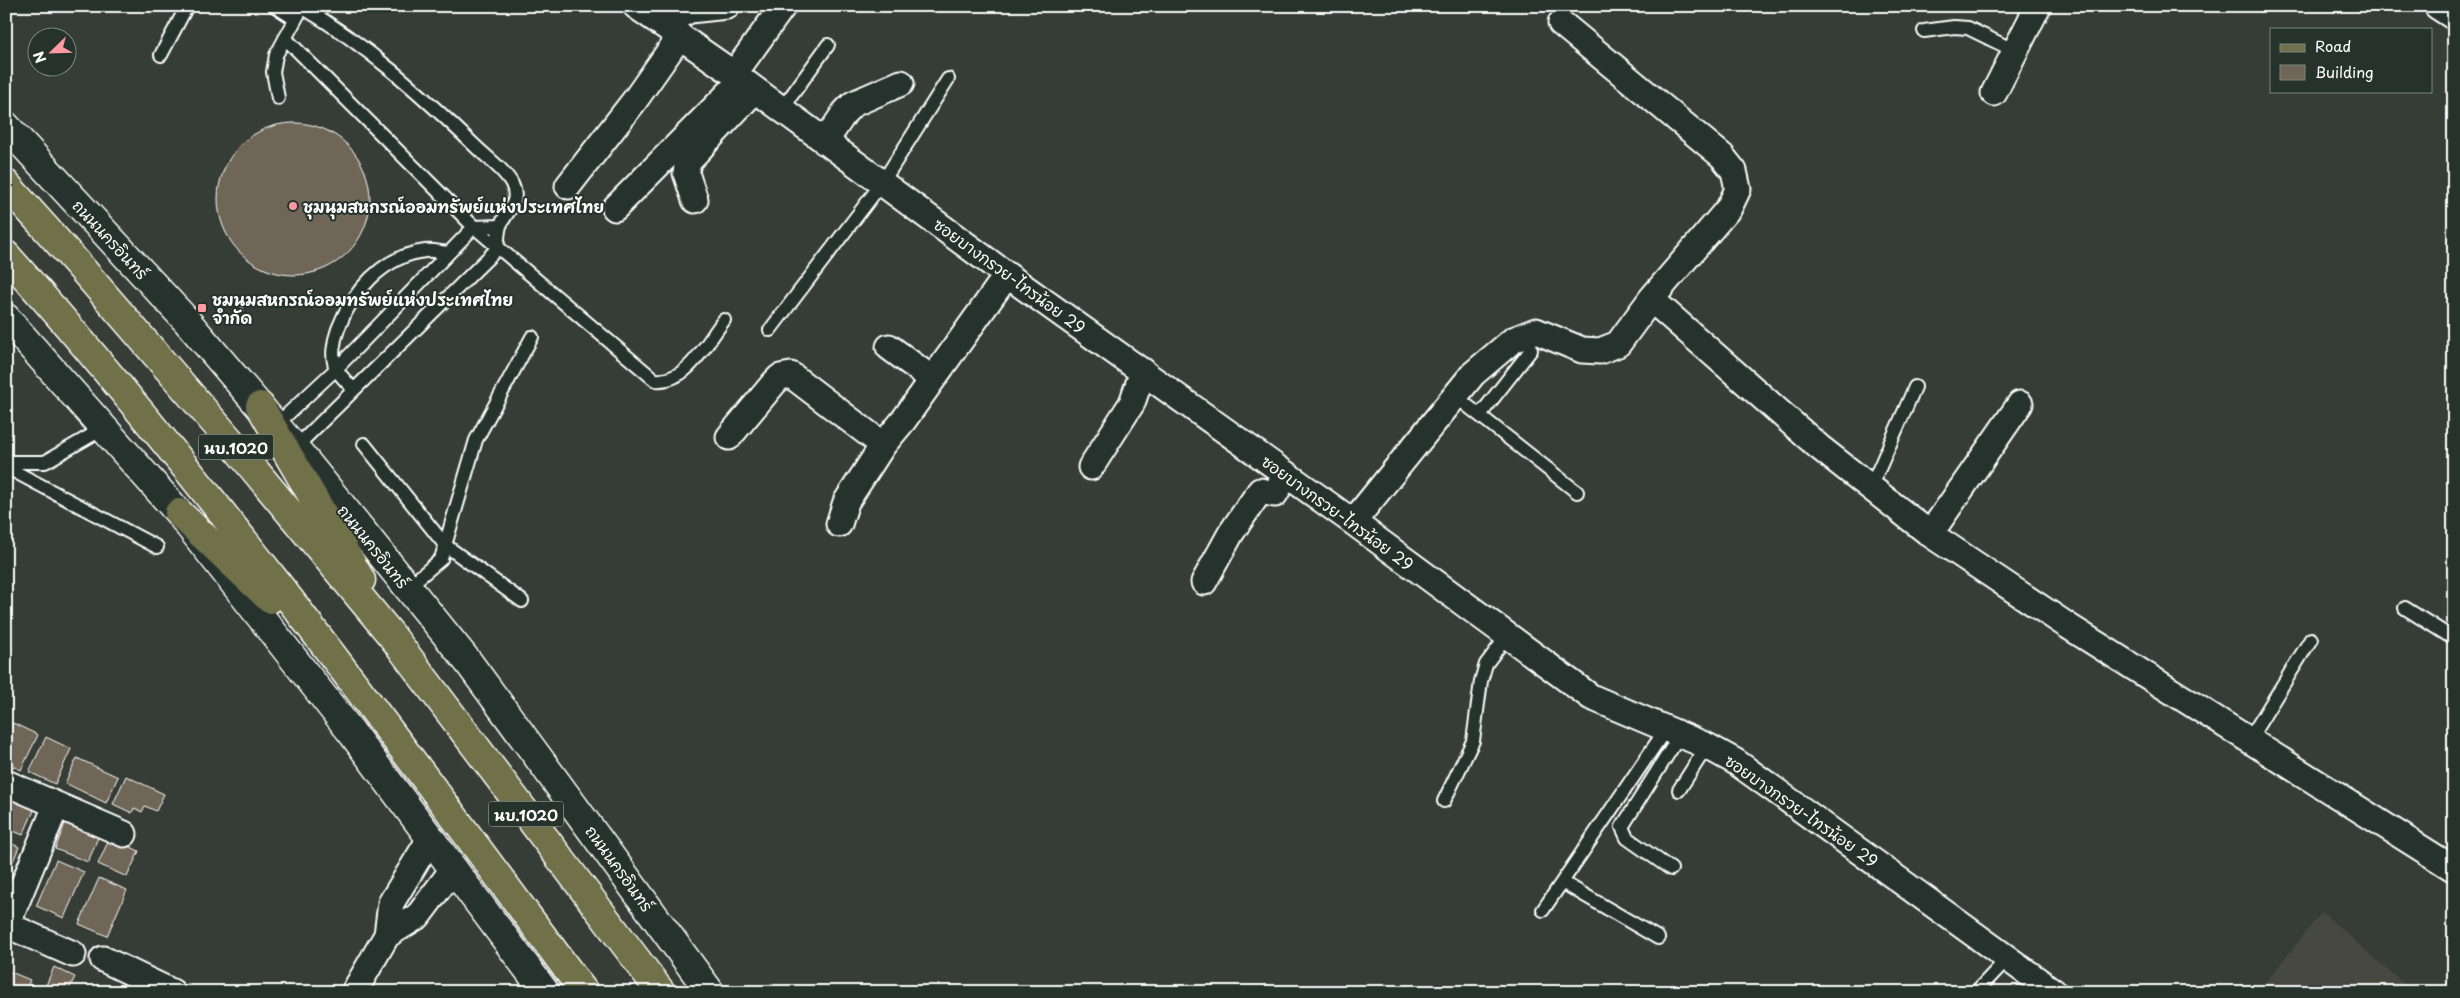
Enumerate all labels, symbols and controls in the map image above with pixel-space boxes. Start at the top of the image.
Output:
north arrow [28,28,78,78]
legend [2270,28,2432,92]
text: Road [2315,34,2351,57]
text: N [28,48,51,66]
text: Building [2315,60,2374,83]
street label: ถนนนครอินทร์ [68,194,155,285]
place label: ชุมนุมสหกรณ์ออมทรัพย์แห่งประเทศไทย [303,194,604,220]
marker: ชุมนุมสหกรณ์ออมทรัพย์แห่งประเทศไทย [287,200,299,212]
street label: ซอยบางกรวย-ไทรน้อย 29 [929,212,1091,338]
place label: ชุมนุมสหกรณ์ออมทรัพย์แห่งประเทศไทย จำกัด [212,287,513,329]
marker: ชุมนุมสหกรณ์ออมทรัพย์แห่งประเทศไทย จำกัด [196,302,208,314]
road number: นบ.1020 [198,434,274,460]
street label: ซอยบางกรวย-ไทรน้อย 29 [1257,449,1419,575]
street label: ถนนนครอินทร์ [333,499,416,594]
street label: ซอยบางกรวย-ไทรน้อย 29 [1720,748,1884,872]
road number: นบ.1020 [488,802,564,826]
street label: ถนนนครอินทร์ [580,820,660,917]

